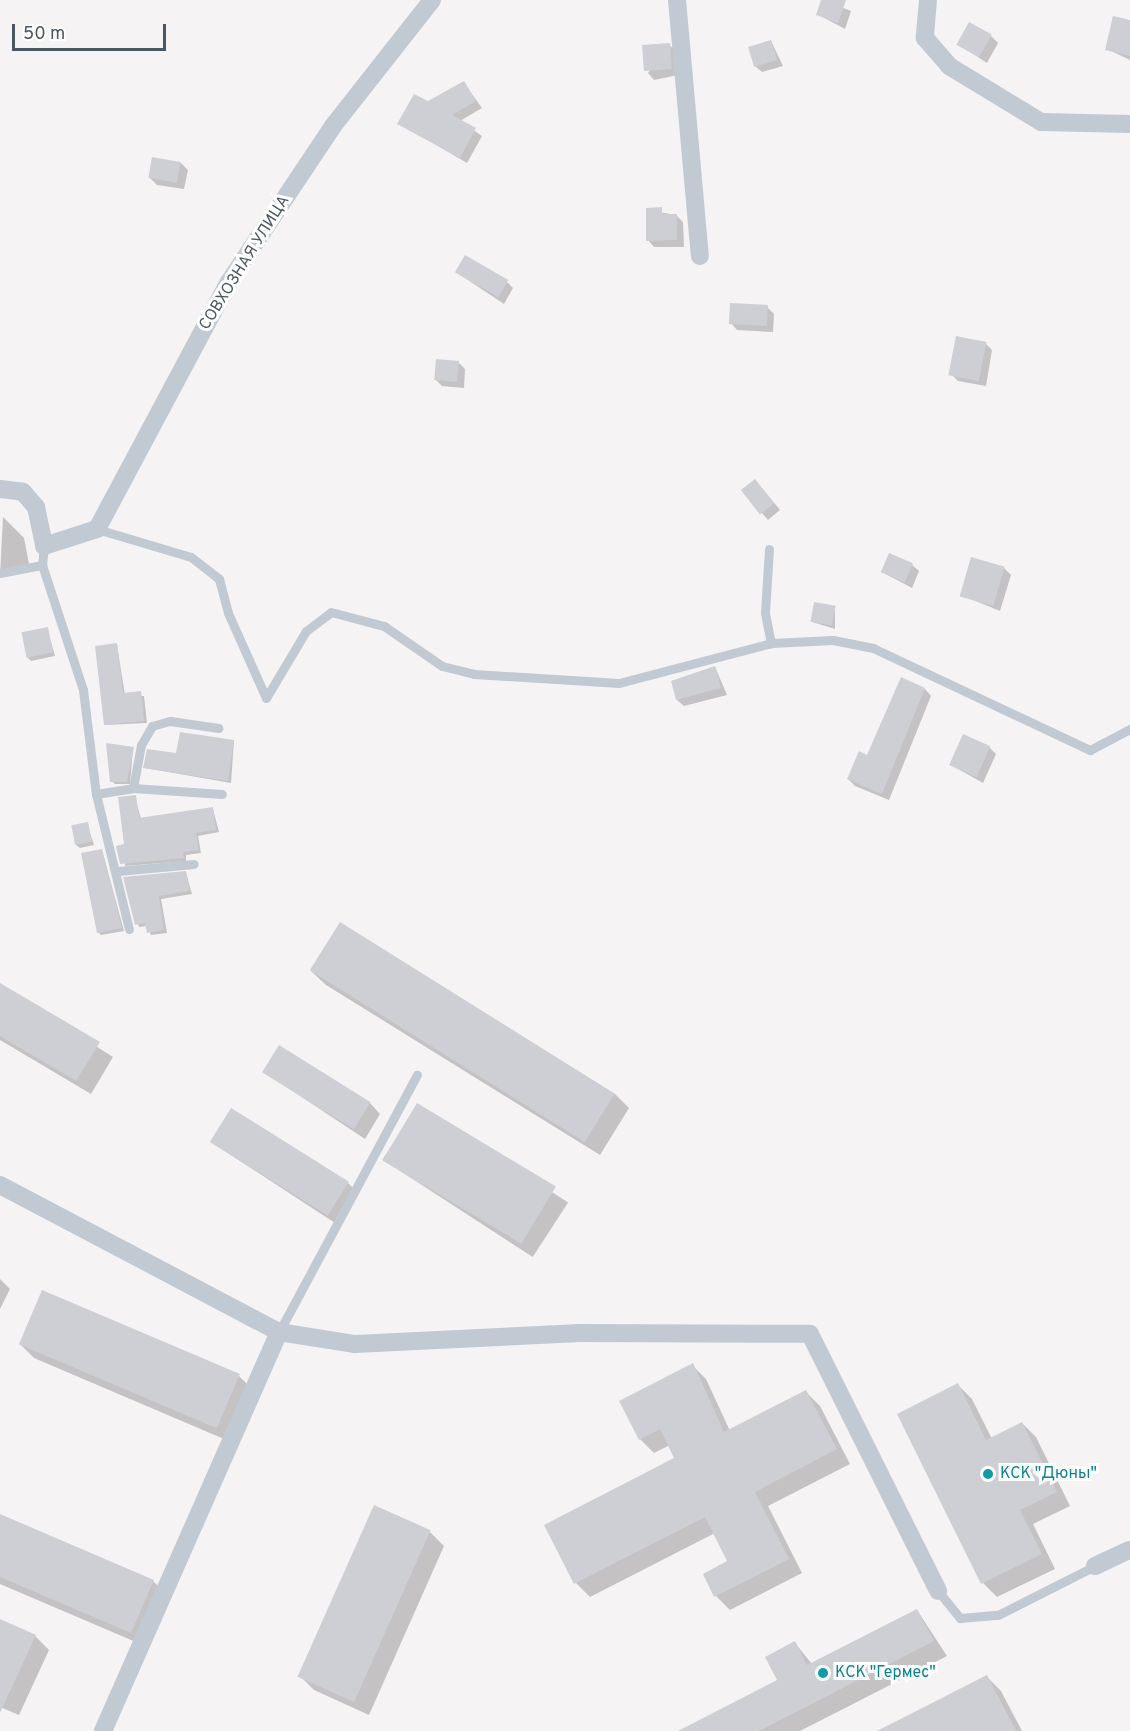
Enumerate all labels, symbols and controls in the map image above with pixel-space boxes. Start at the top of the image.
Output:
scale bar [15,12,170,50]
text: 50 m [23,23,65,46]
street label: СОВХОЗНАЯ УЛИЦА [196,192,294,334]
place label: КСК "Дюны" [1000,1464,1097,1484]
marker: КСК "Дюны" [981,1467,995,1481]
place label: КСК "Гермес" [835,1663,936,1683]
marker: КСК "Гермес" [816,1666,830,1680]

